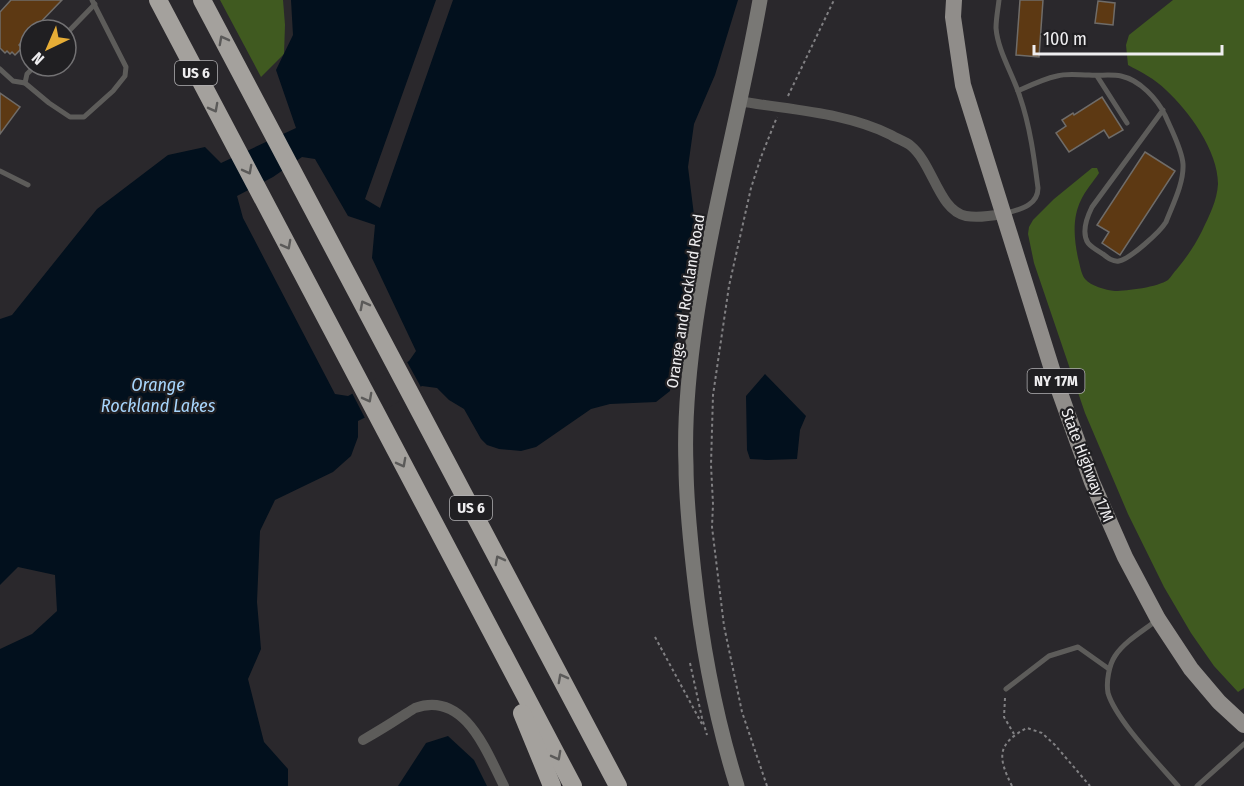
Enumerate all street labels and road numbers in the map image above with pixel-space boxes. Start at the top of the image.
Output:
road number: US 6 [175,61,217,85]
street label: Orange and Rockland Road [662,213,709,390]
road number: NY 17M [1028,369,1084,393]
street label: State Highway 17M [1057,406,1118,525]
road number: US 6 [450,496,492,520]

